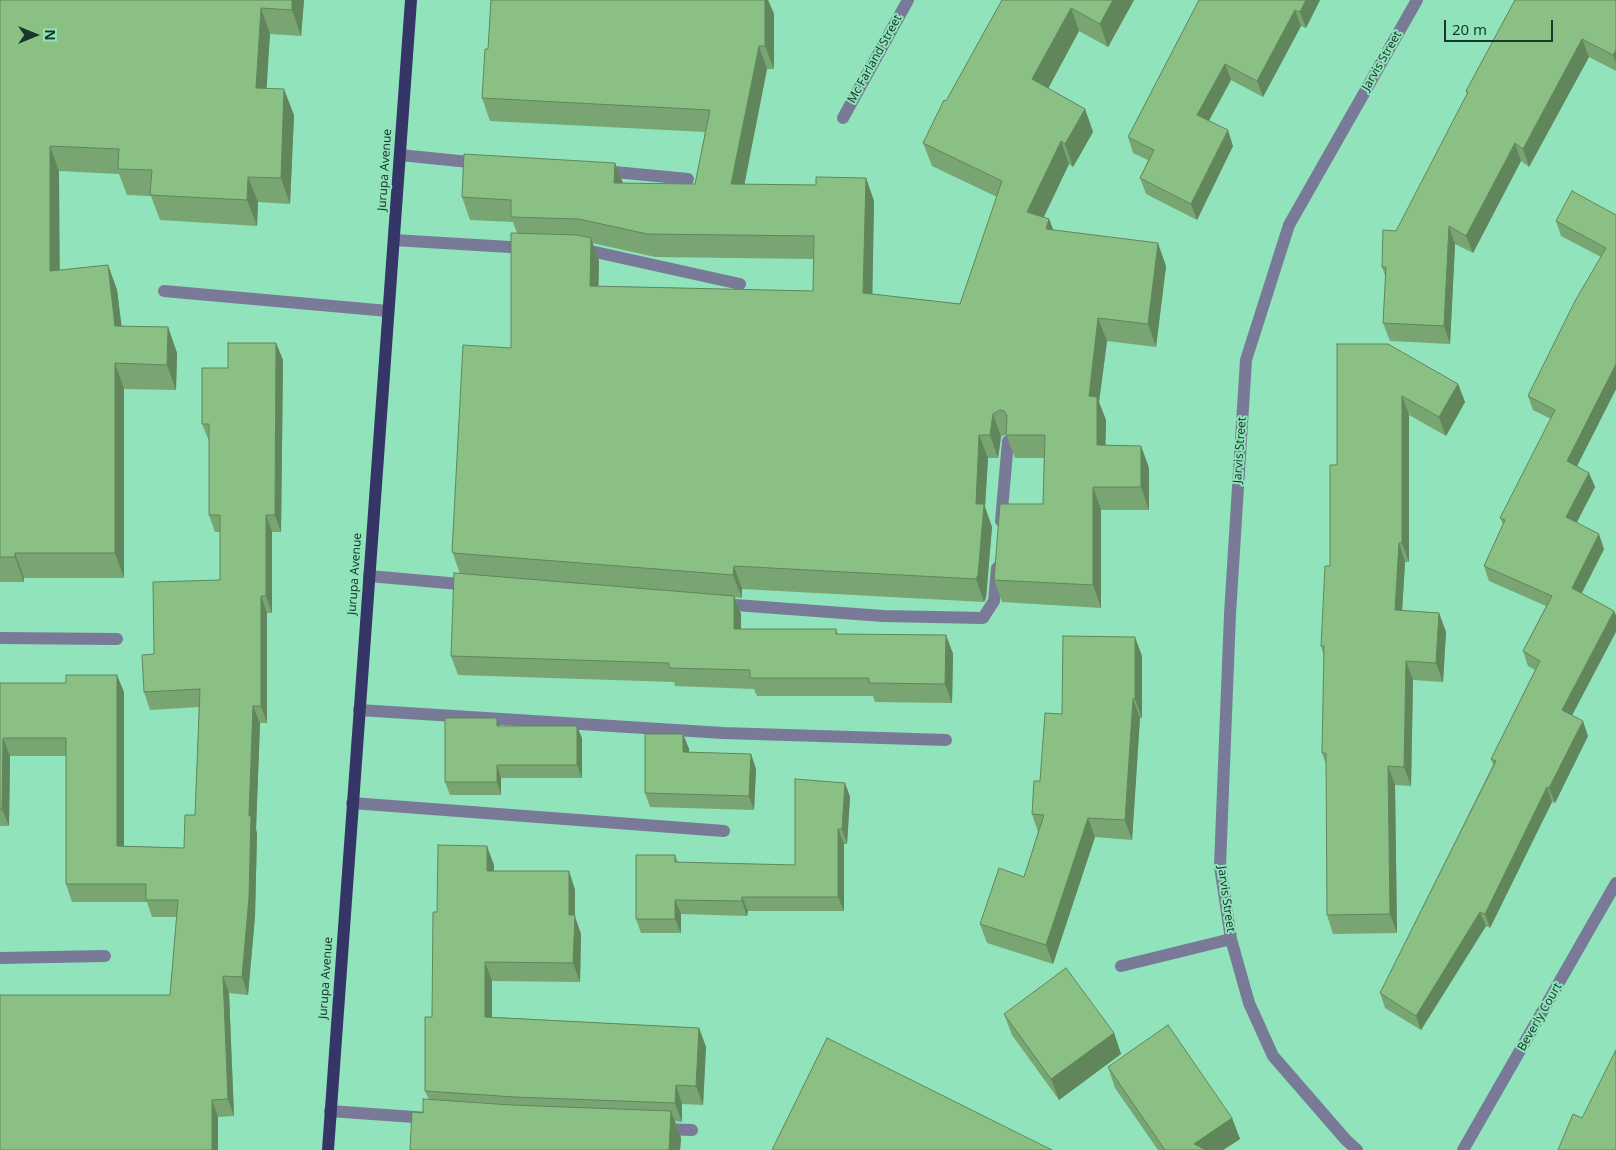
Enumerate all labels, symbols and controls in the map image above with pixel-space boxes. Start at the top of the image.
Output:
north arrow [10,10,60,60]
scale bar [1446,10,1555,42]
street label: Mc Farland Street [845,12,905,106]
text: 20 m [1452,19,1487,39]
text: N [41,29,60,41]
street label: Jarvis Street [1359,29,1405,93]
street label: Jurupa Avenue [375,128,395,212]
street label: Jarvis Street [1230,416,1250,484]
street label: Jurupa Avenue [345,532,365,616]
street label: Jarvis Street [1214,865,1238,933]
street label: Jurupa Avenue [316,936,336,1020]
street label: Beverly Court [1515,980,1565,1054]

